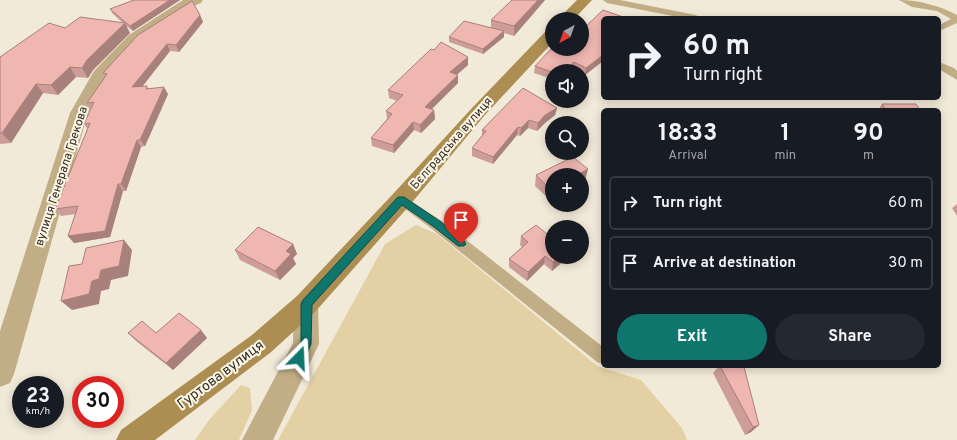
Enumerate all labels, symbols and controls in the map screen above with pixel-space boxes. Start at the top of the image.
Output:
north arrow [545,12,589,56]
map controls [545,12,589,264]
text: 60 m [683,29,750,65]
icon: right [617,32,669,84]
button: sound [545,64,589,108]
text: Turn right [683,64,763,87]
street label: Бєлградська вулиця [407,94,496,193]
street label: вулиця Генерала Грекова [32,105,92,248]
button: search [545,116,589,160]
text: 18:33 [658,119,717,149]
text: 1 [781,119,790,149]
text: 90 [853,119,884,149]
text: Arrival [668,148,707,164]
text: min [775,148,796,164]
text: m [863,148,874,164]
button: + [545,168,589,212]
icon: right [619,192,641,214]
text: Turn right [653,194,722,213]
text: 60 m [888,194,923,213]
pin [444,203,478,244]
icon: arrive [450,209,472,231]
button: − [545,220,589,264]
icon: arrive [619,252,641,274]
text: Arrive at destination [653,254,796,273]
text: 30 m [888,254,923,273]
button: Exit [617,314,767,360]
button: Share [775,314,925,360]
street label: Гуртова вулиця [174,337,268,413]
position arrow [278,337,320,379]
speed limit sign: 30 [72,376,124,428]
text: 23 [26,384,50,410]
text: km/h [26,405,50,418]

